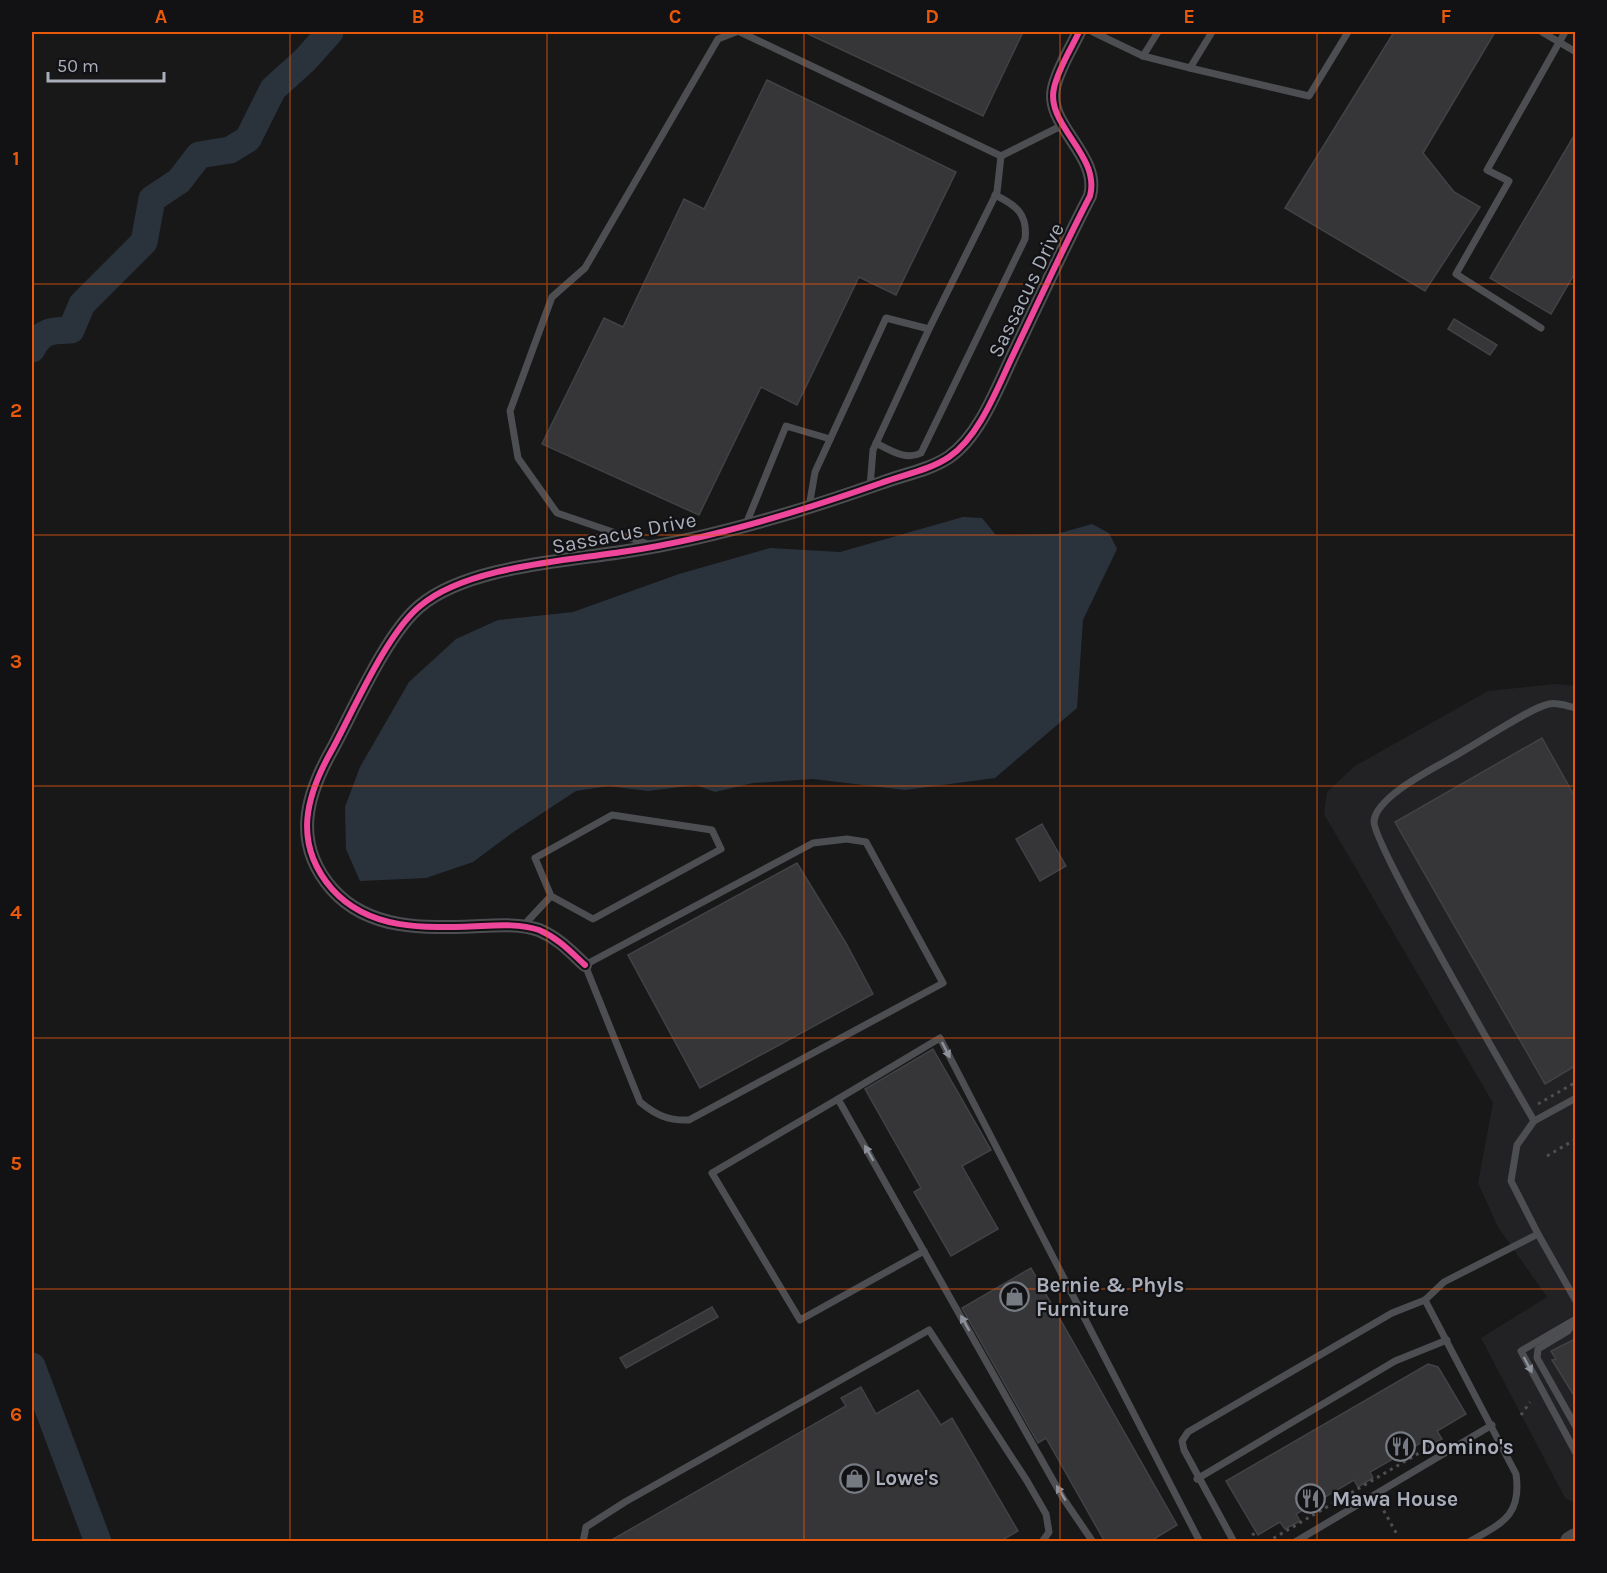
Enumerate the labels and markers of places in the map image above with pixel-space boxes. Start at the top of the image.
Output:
place label: Bernie & Phyls Furniture [1036,1273,1184,1321]
shop icon: Bernie & Phyls Furniture [999,1281,1031,1313]
restaurant icon: Domino's [1384,1431,1416,1463]
place label: Domino's [1421,1435,1514,1459]
shop icon: Lowe's [838,1462,870,1494]
place label: Lowe's [875,1466,939,1490]
restaurant icon: Mawa House [1295,1483,1327,1515]
place label: Mawa House [1332,1487,1458,1511]

